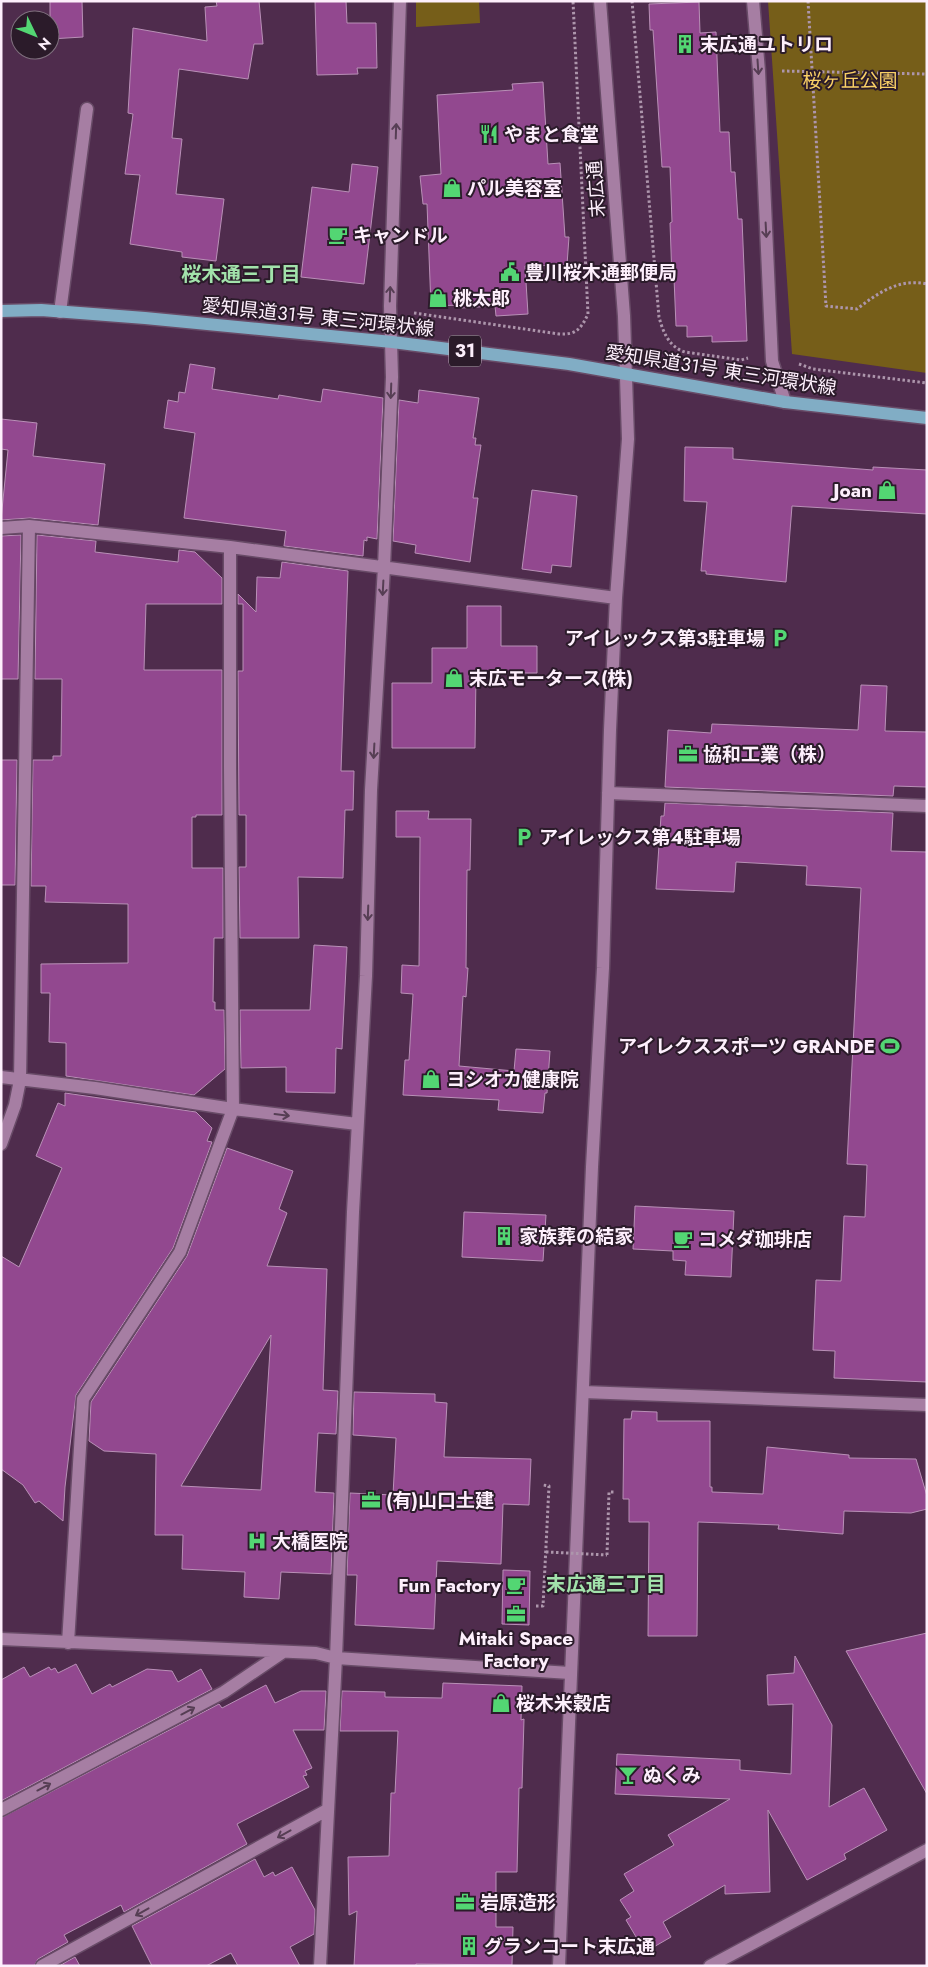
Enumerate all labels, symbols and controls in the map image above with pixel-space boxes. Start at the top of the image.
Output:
north arrow [10,10,60,60]
place label: 末広通ユトリロ [700,31,833,58]
text: N [33,33,56,55]
building icon: 末広通ユトリロ [674,33,696,55]
one-way arrow [754,59,763,75]
park label: 桜ヶ丘公園 [802,67,898,94]
place label: やまと食堂 [504,121,599,148]
one-way arrow [391,123,401,140]
restaurant icon: やまと食堂 [478,123,500,145]
street label: 末広通 [581,160,611,218]
place label: パル美容室 [467,175,562,202]
shop icon: パル美容室 [441,177,463,199]
one-way arrow [761,221,771,237]
place label: キャンドル [353,222,448,249]
cafe icon: キャンドル [327,224,349,246]
place label: 豊川桜木通郵便局 [525,259,677,286]
district label: 桜木通三丁目 [181,260,301,289]
public building icon: 豊川桜木通郵便局 [499,261,521,283]
place label: 桃太郎 [453,285,510,312]
one-way arrow [386,286,395,302]
shop icon: 桃太郎 [427,287,449,309]
street label: 愛知県道31号 東三河環状線 [200,291,436,343]
road number: 31 [449,336,481,366]
street label: 愛知県道31号 東三河環状線 [604,338,838,402]
one-way arrow [387,383,396,399]
place label: Joan [829,477,872,504]
shop icon: Joan [876,479,898,501]
one-way arrow [379,580,388,596]
place label: アイレックス第3駐車場 [565,625,765,652]
parking icon: アイレックス第3駐車場 [769,627,791,649]
place label: 末広モータース(株) [469,665,633,692]
shop icon: 末広モータース(株) [443,667,465,689]
place label: 協和工業（株） [703,741,836,768]
one-way arrow [369,742,378,758]
office icon: 協和工業（株） [677,743,699,765]
place label: アイレックス第4駐車場 [539,824,741,851]
parking icon: アイレックス第4駐車場 [513,826,535,848]
one-way arrow [363,905,372,921]
place label: アイレクススポーツ GRANDE [618,1033,875,1060]
sports icon: アイレクススポーツ GRANDE [879,1035,901,1057]
place label: ヨシオカ健康院 [446,1066,579,1093]
shop icon: ヨシオカ健康院 [420,1068,442,1090]
one-way arrow [274,1110,290,1120]
place label: 家族葬の結家 [519,1223,633,1250]
building icon: 家族葬の結家 [493,1225,515,1247]
place label: コメダ珈琲店 [698,1226,812,1253]
cafe icon: コメダ珈琲店 [672,1228,694,1250]
place label: (有)山口土建 [386,1487,494,1514]
office icon: (有)山口土建 [360,1489,382,1511]
place label: 大橋医院 [272,1528,348,1555]
hospital icon: 大橋医院 [246,1530,268,1552]
district label: 末広通三丁目 [546,1570,666,1599]
place label: Fun Factory [398,1572,502,1599]
cafe icon: Fun Factory [505,1574,527,1596]
office icon: Mitaki Space Factory [505,1603,527,1625]
place label: Mitaki Space Factory [459,1625,573,1674]
place label: 桜木米穀店 [516,1690,611,1717]
shop icon: 桜木米穀店 [490,1692,512,1714]
one-way arrow [180,1705,194,1715]
place label: ぬくみ [643,1762,701,1789]
bar icon: ぬくみ [617,1764,639,1786]
one-way arrow [37,1782,52,1792]
one-way arrow [277,1829,292,1839]
place label: 岩原造形 [480,1889,556,1916]
office icon: 岩原造形 [454,1891,476,1913]
one-way arrow [135,1907,149,1917]
place label: グランコート末広通 [484,1933,655,1960]
building icon: グランコート末広通 [458,1935,480,1957]

